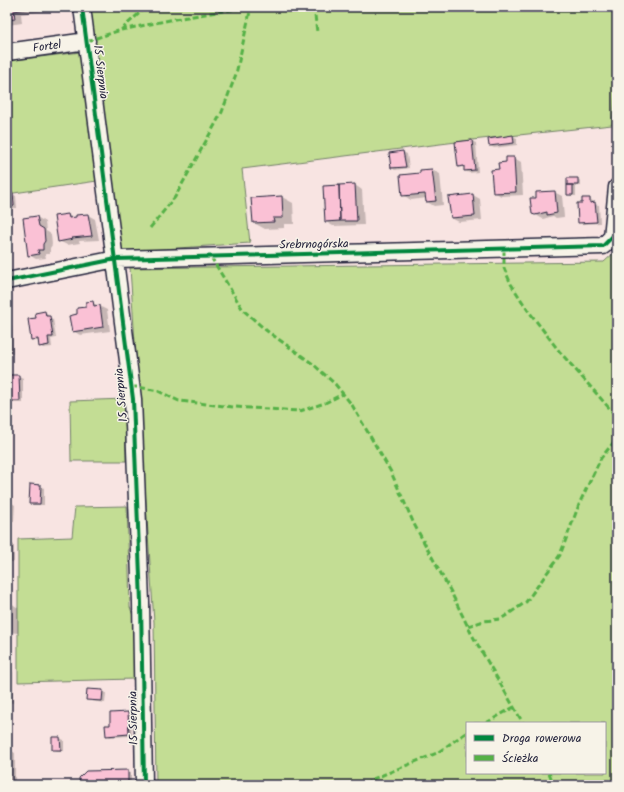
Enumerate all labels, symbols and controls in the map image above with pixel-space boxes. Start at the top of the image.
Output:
street label: Fortel [32,35,63,58]
street label: 15 Sierpnia [88,44,113,101]
street label: Srebrnogórska [279,234,349,255]
street label: 15 Sierpnia [110,367,133,423]
street label: 15 Sierpnia [124,690,143,745]
legend [466,722,606,774]
text: Droga rowerowa [502,729,582,748]
text: Ścieżka [502,749,539,768]

